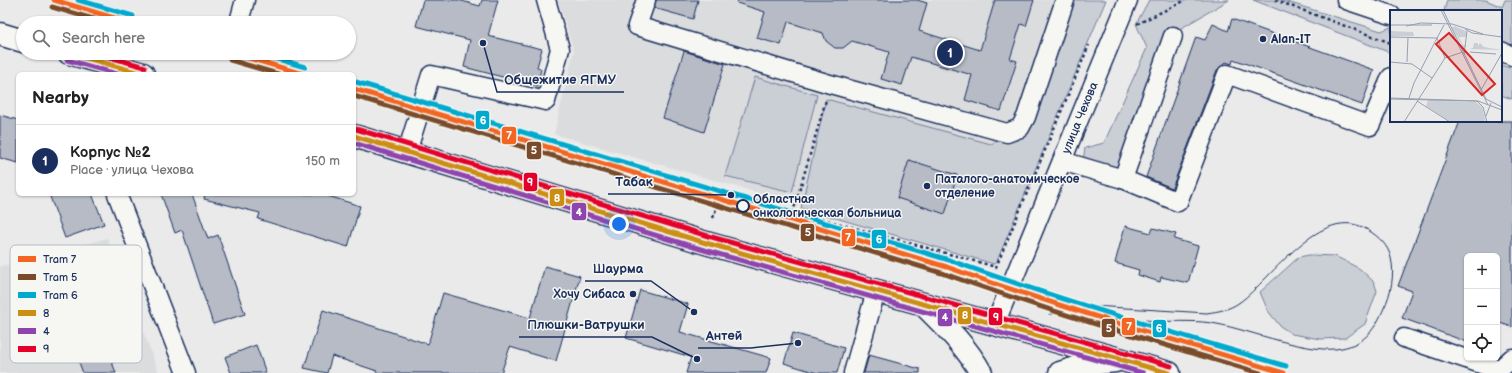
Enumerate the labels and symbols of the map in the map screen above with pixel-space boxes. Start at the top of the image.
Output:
inset map [1390,10,1502,122]
place label: Alan-IT [1270,32,1311,47]
marker: Alan-IT [1258,34,1268,44]
pin: 1 [937,38,963,68]
callout: Общежитие ЯГМУ [497,67,624,92]
text: Общежитие ЯГМУ [504,72,617,88]
street label: улица Чехова [1058,80,1101,156]
line badge: 6 [475,110,490,130]
text: 6 [480,114,487,127]
line badge: 7 [501,126,517,145]
text: 7 [506,129,512,142]
line badge: 5 [526,141,542,160]
text: 5 [531,144,538,157]
callout: Табак [608,169,661,194]
line badge: 9 [523,172,538,192]
place label: Паталого-анатомическое отделение [935,172,1080,201]
text: Табак [615,174,654,190]
text: 9 [527,176,533,189]
marker: Паталого-анатомическое отделение [922,181,932,191]
line badge: 8 [549,188,565,207]
text: 8 [554,192,561,205]
place label: Областная онкологическая больница [753,192,902,221]
marker: Областная онкологическая больница [736,199,750,213]
line badge: 4 [571,202,587,221]
text: 4 [576,206,583,219]
your location [609,214,629,234]
line badge: 5 [800,223,815,242]
text: 5 [805,226,812,239]
line badge: 7 [841,228,856,247]
line badge: 6 [871,229,887,249]
text: 7 [845,231,851,244]
text: 6 [876,233,883,246]
legend [10,245,142,363]
text: Tram 7 [43,253,77,266]
callout: Шаурма [585,256,651,281]
text: Шаурма [593,261,644,277]
text: Tram 5 [43,271,77,284]
place label: Хочу Сибаса [552,287,626,302]
text: Tram 6 [43,289,78,302]
marker: Хочу Сибаса [628,289,638,299]
line badge: 8 [957,306,972,325]
text: 8 [43,307,49,320]
line badge: 9 [988,307,1003,326]
line badge: 4 [937,308,953,327]
text: 8 [962,309,969,322]
text: 4 [942,311,949,324]
text: 9 [993,311,999,324]
callout: Плюшки-Ватрушки [519,312,652,337]
text: Плюшки-Ватрушки [527,317,645,333]
line badge: 7 [1121,317,1136,336]
line badge: 5 [1101,318,1116,338]
line badge: 6 [1152,319,1167,338]
text: 7 [1126,320,1132,333]
text: 5 [1106,322,1113,335]
text: 6 [1156,322,1163,335]
callout: Антей [698,323,751,348]
text: 4 [43,325,50,338]
text: Антей [705,328,742,344]
text: 9 [43,343,49,356]

